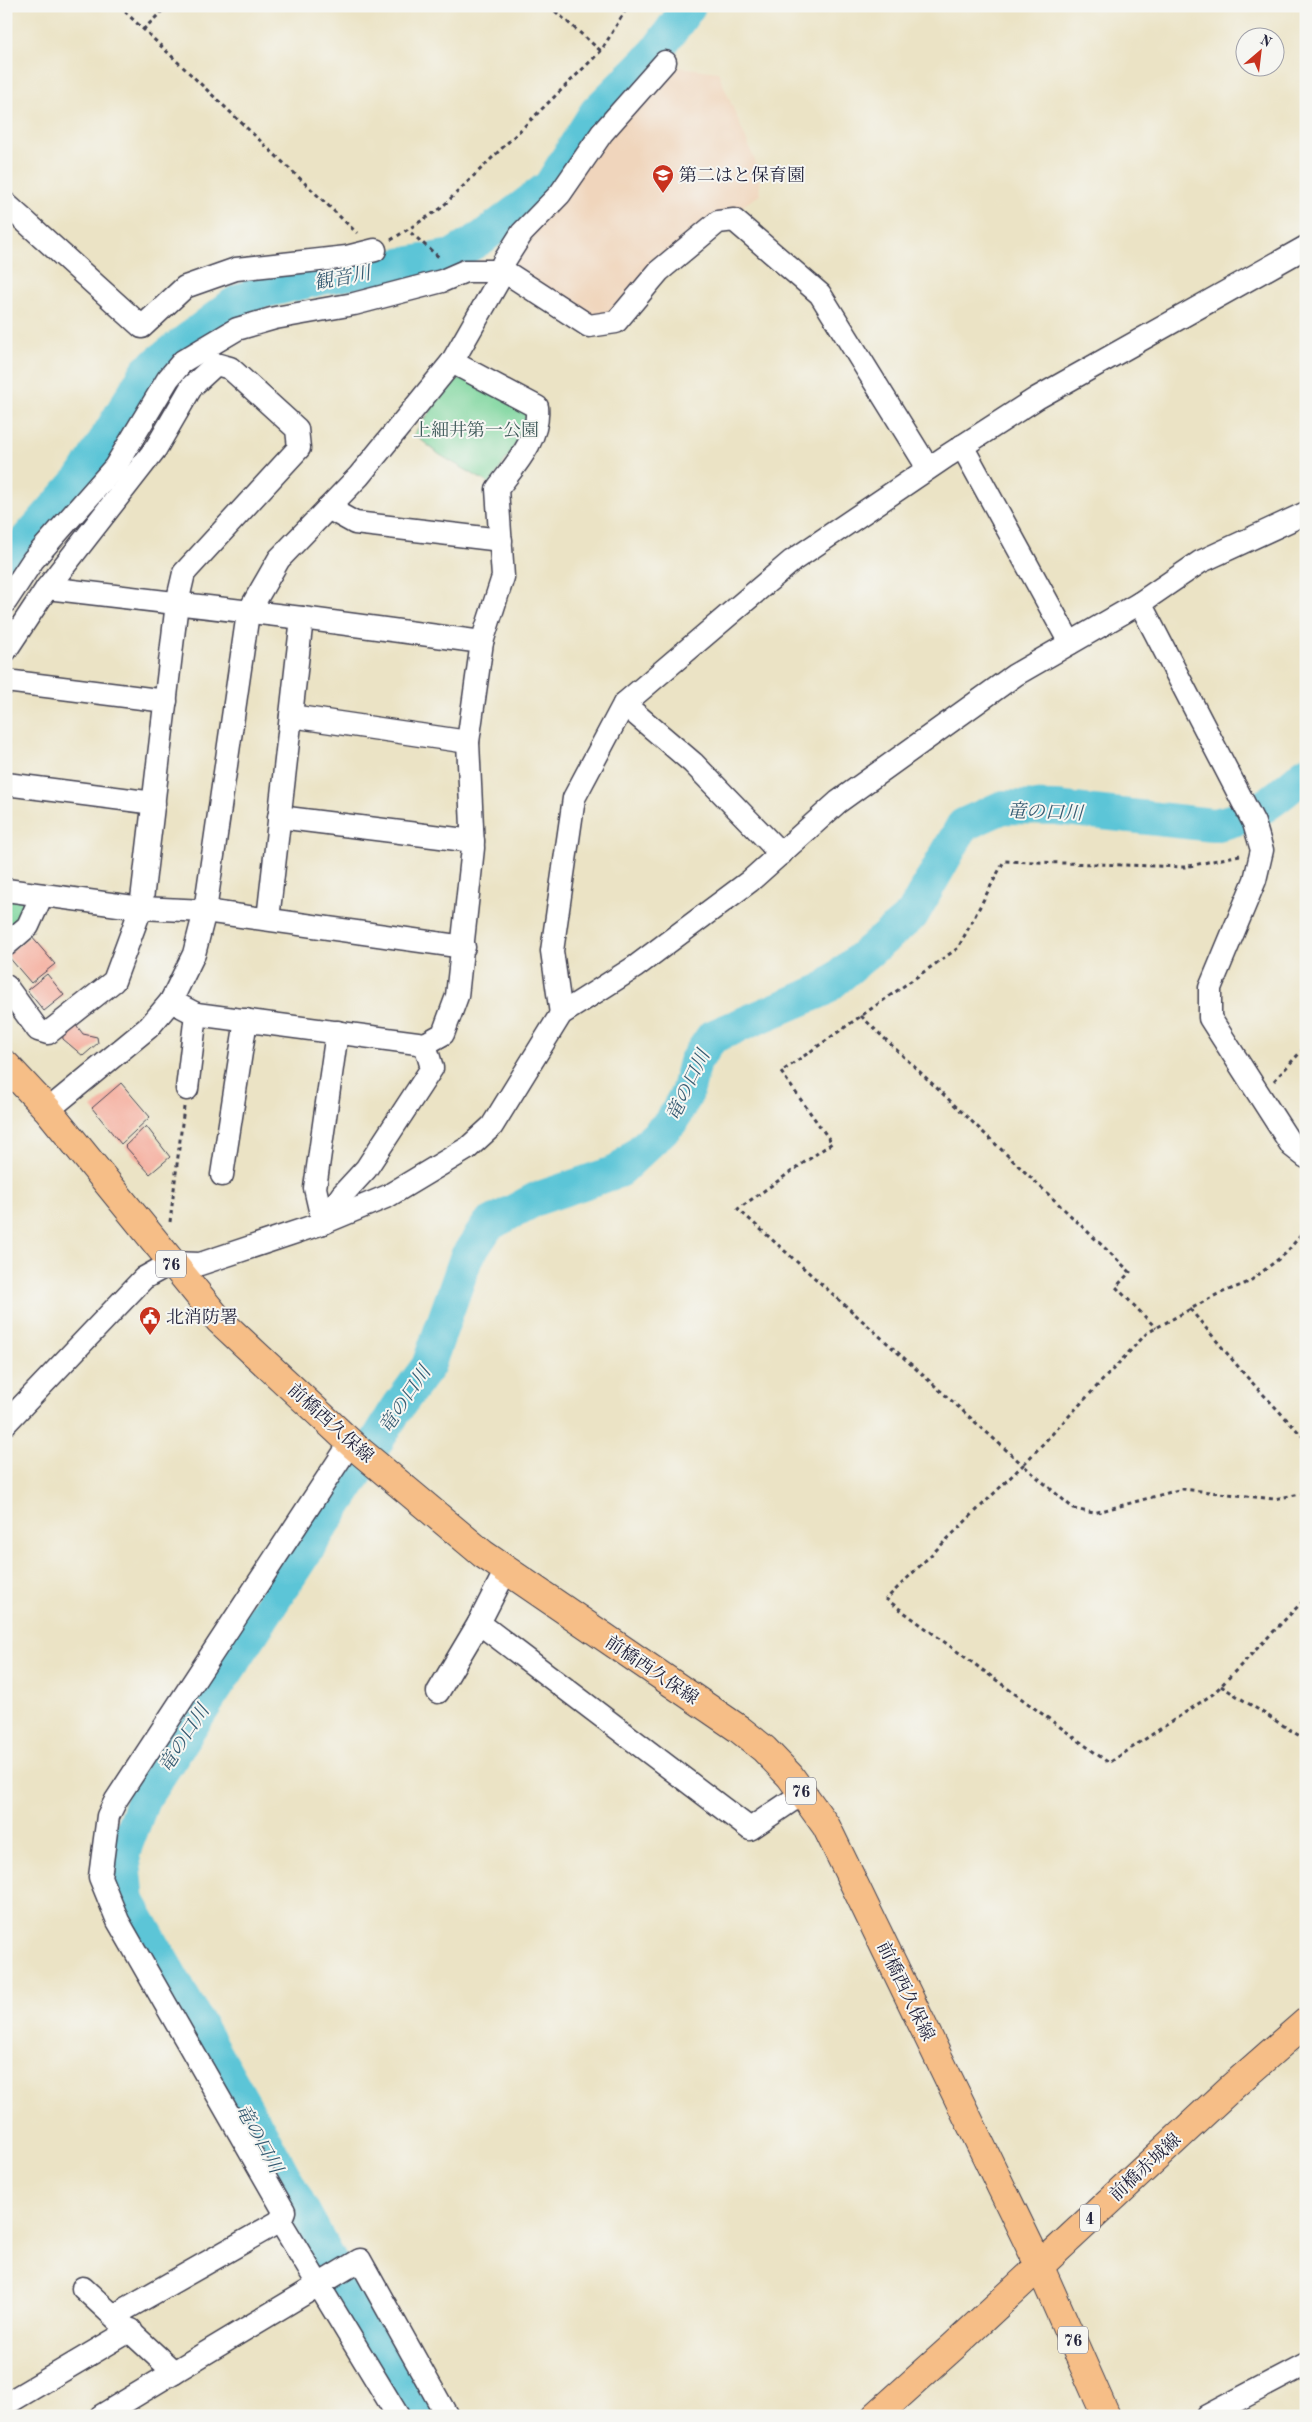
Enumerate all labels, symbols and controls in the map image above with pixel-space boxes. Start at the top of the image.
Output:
north arrow [1234,28,1284,78]
text: N [1258,33,1274,50]
school or university icon: 第二はと保育園 [651,163,675,194]
place label: 第二はと保育園 [679,165,805,185]
water label: 観音川 [312,262,374,294]
park label: 上細井第一公園 [413,420,539,440]
water label: 竜の口川 [1007,801,1085,824]
water label: 竜の口川 [662,1045,715,1124]
road number: 76 [156,1250,186,1278]
public building icon: 北消防署 [138,1305,162,1336]
place label: 北消防署 [166,1307,238,1327]
water label: 竜の口川 [375,1361,436,1437]
street label: 前橋西久保線 [284,1379,378,1467]
street label: 前橋西久保線 [602,1632,702,1708]
water label: 竜の口川 [155,1700,215,1776]
road number: 76 [786,1778,816,1804]
street label: 前橋西久保線 [873,1938,939,2044]
water label: 竜の口川 [231,2100,287,2179]
street label: 前橋赤城線 [1105,2129,1185,2205]
road number: 4 [1080,2204,1100,2232]
road number: 76 [1058,2326,1088,2354]

